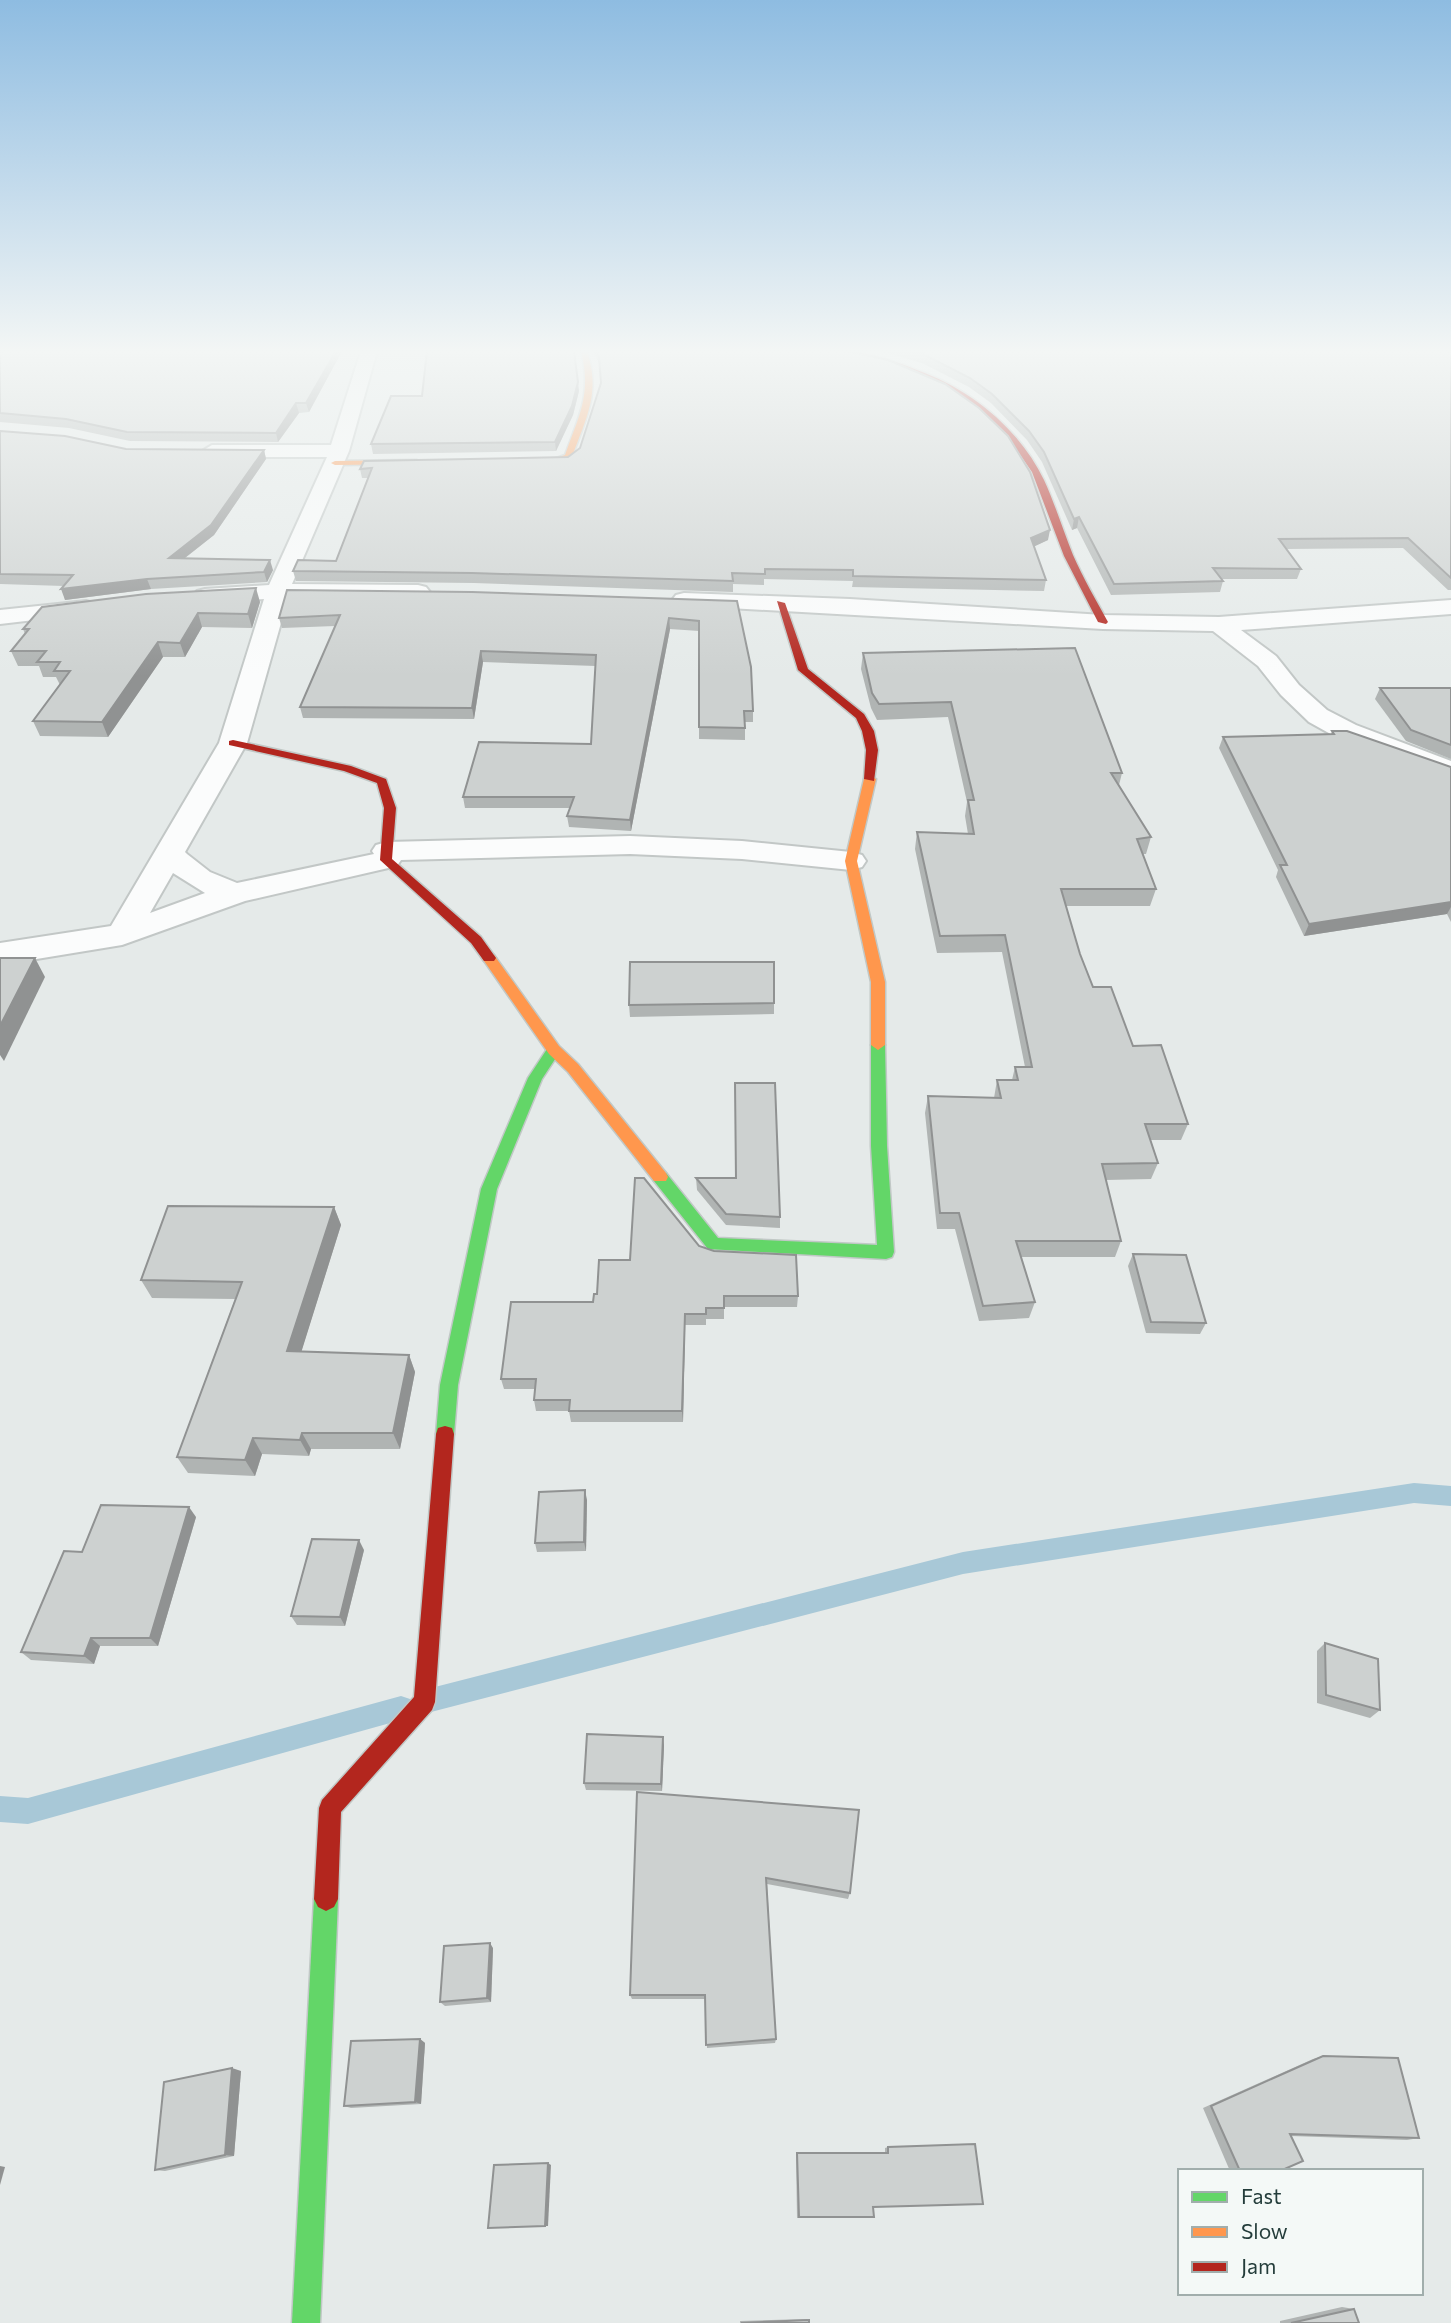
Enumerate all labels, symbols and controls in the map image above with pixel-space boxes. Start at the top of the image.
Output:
legend [1178,2169,1423,2295]
text: Fast [1241,2183,1282,2208]
text: Slow [1241,2218,1288,2243]
text: Jam [1241,2253,1276,2278]

